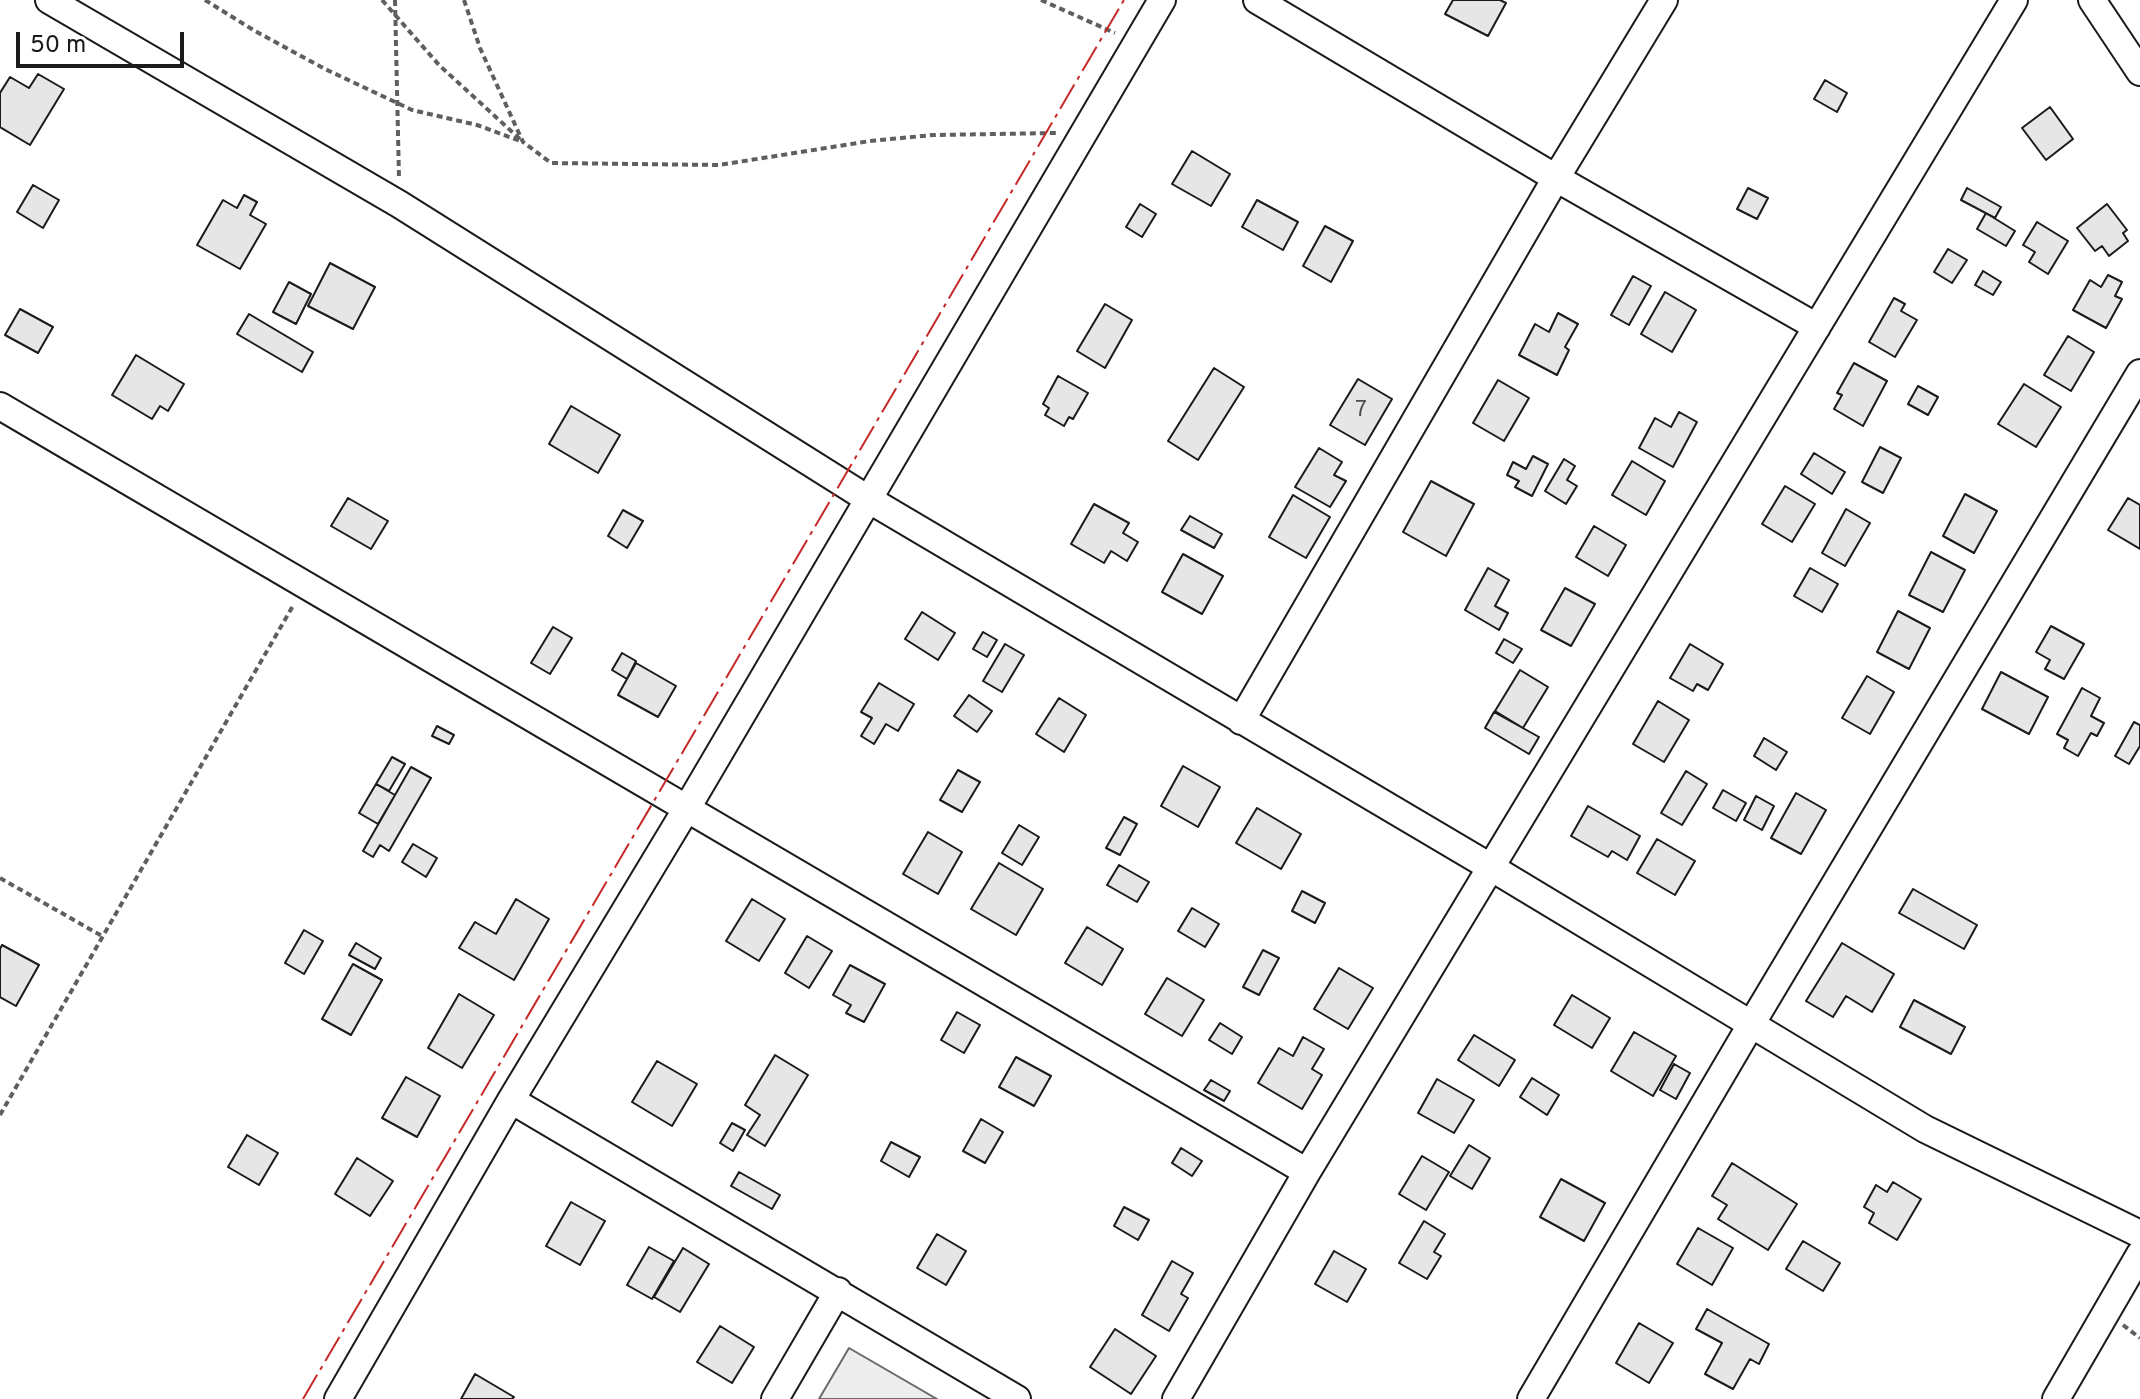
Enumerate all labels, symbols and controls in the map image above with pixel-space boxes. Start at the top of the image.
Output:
scale bar [20,16,188,66]
text: 50 m [30,31,86,61]
house number: 7 [1355,399,1367,425]

